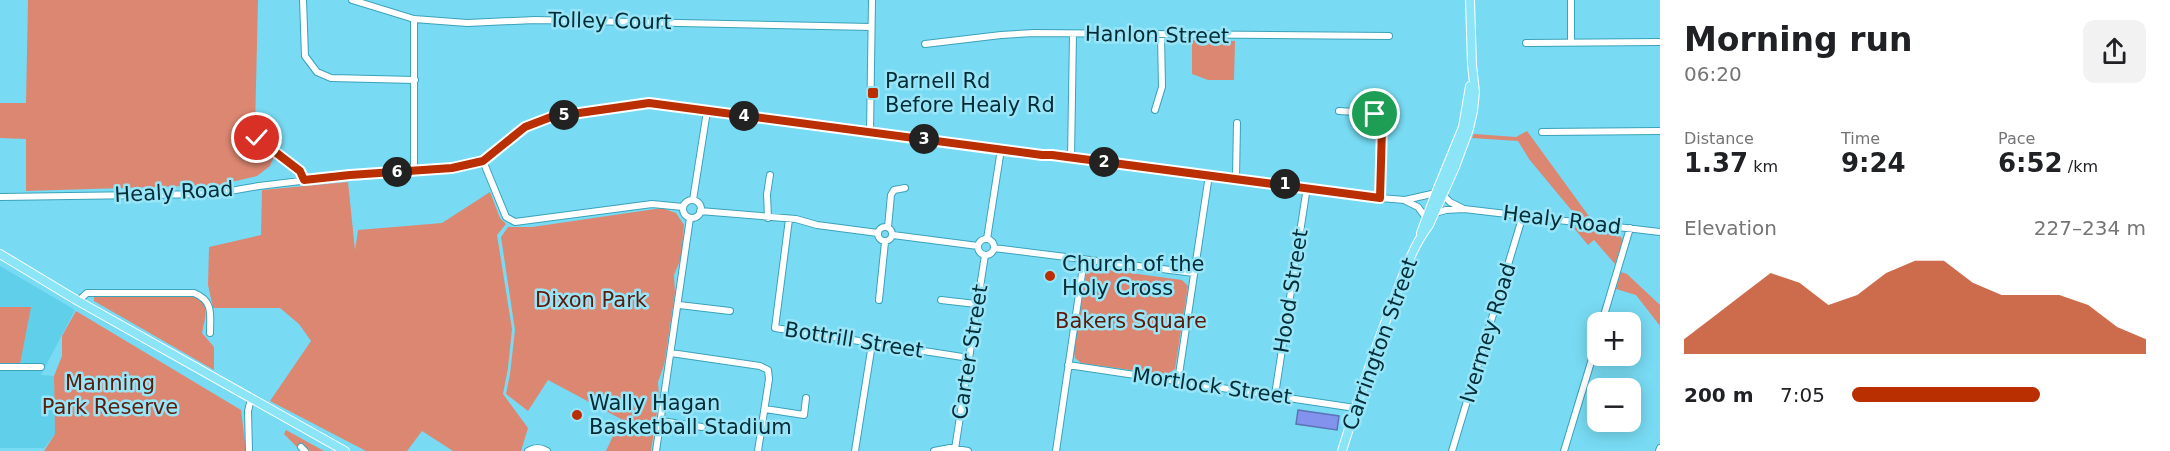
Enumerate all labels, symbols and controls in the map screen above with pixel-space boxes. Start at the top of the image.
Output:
street label: Tolley Court [547,8,672,34]
text: Morning run [1684,20,1912,59]
button: share [2083,20,2146,83]
street label: Hanlon Street [1085,22,1229,48]
text: 06:20 [1684,62,1742,86]
place label: Parnell Rd Before Healy Rd [885,69,1055,117]
marker: Parnell Rd Before Healy Rd [866,86,880,100]
pin [1349,88,1400,139]
icon: arrive [1358,97,1391,130]
pin: 5 [549,100,579,130]
pin: 4 [729,101,759,131]
text: 5 [558,105,570,124]
text: 4 [738,106,750,125]
pin [231,112,282,163]
icon: check [240,121,273,154]
pin: 3 [909,124,939,154]
text: 3 [918,129,930,148]
text: Distance [1684,129,1754,148]
text: Time [1841,129,1880,148]
text: Pace [1998,129,2035,148]
pin: 2 [1089,147,1119,177]
text: 1.37 [1684,148,1748,178]
text: 9:24 [1841,148,1906,178]
text: 6:52 [1998,148,2063,178]
text: 2 [1098,152,1110,171]
pin: 6 [382,157,412,187]
text: km [1748,157,1778,176]
text: /km [2063,157,2098,176]
text: 6 [391,162,403,181]
pin: 1 [1270,169,1300,199]
text: 1 [1279,174,1291,193]
street label: Healy Road [114,177,234,207]
street label: Healy Road [1501,201,1623,239]
text: Elevation [1684,216,1777,240]
text: 227–234 m [2034,216,2146,240]
street label: Hood Street [1269,227,1313,355]
place label: Church of the Holy Cross [1062,252,1204,300]
street label: Carrington Street [1338,254,1422,434]
street label: Ivermey Road [1455,260,1521,406]
marker: Church of the Holy Cross [1043,269,1057,283]
street label: Carter Street [947,283,993,421]
park label: Dixon Park [535,288,648,312]
park label: Bakers Square [1055,309,1207,333]
map controls [1587,312,1641,432]
button: + [1587,312,1641,366]
street label: Bottrill Street [783,317,925,363]
street label: Mortlock Street [1131,363,1293,409]
park label: Manning Park Reserve [42,371,178,419]
button: − [1587,378,1641,432]
text: 200 m [1684,383,1754,407]
text: 7:05 [1780,383,1825,407]
place label: Wally Hagan Basketball Stadium [589,391,792,439]
marker: Wally Hagan Basketball Stadium [570,408,584,422]

